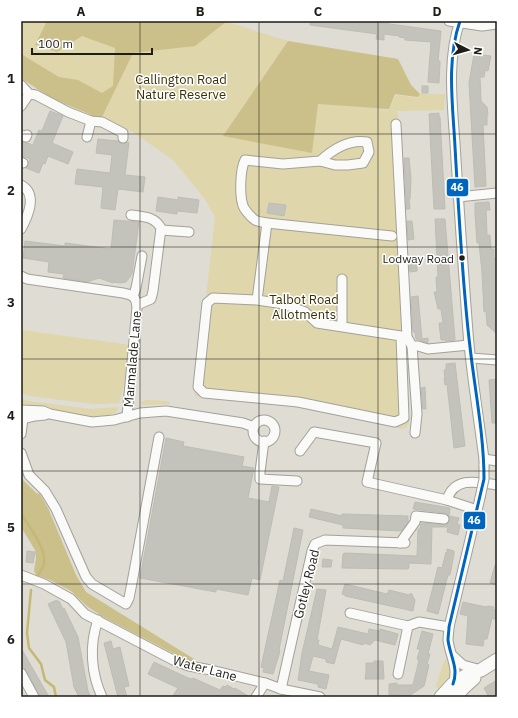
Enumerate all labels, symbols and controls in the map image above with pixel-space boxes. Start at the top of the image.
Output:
text: A [77,3,86,20]
text: B [196,3,205,20]
text: C [314,3,323,20]
text: D [432,3,442,20]
scale bar [32,30,152,56]
north arrow [448,30,488,70]
text: 100 m [38,36,73,51]
text: N [471,46,485,56]
text: 1 [7,70,15,87]
park label: Callington Road Nature Reserve [135,71,227,103]
line badge: 46 [446,178,469,197]
text: 46 [450,180,464,194]
text: 2 [7,182,15,199]
place label: Lodway Road [383,251,454,266]
marker: Lodway Road [457,253,467,263]
park label: Talbot Road Allotments [269,291,339,323]
text: 3 [7,294,15,311]
street label: Marmalade Lane [120,310,145,408]
text: 4 [7,407,15,424]
line badge: 46 [463,511,486,530]
text: 46 [467,513,481,527]
text: 5 [7,519,15,536]
street label: Gotley Road [290,548,323,621]
text: 6 [7,631,15,648]
street label: Water Lane [171,652,239,685]

